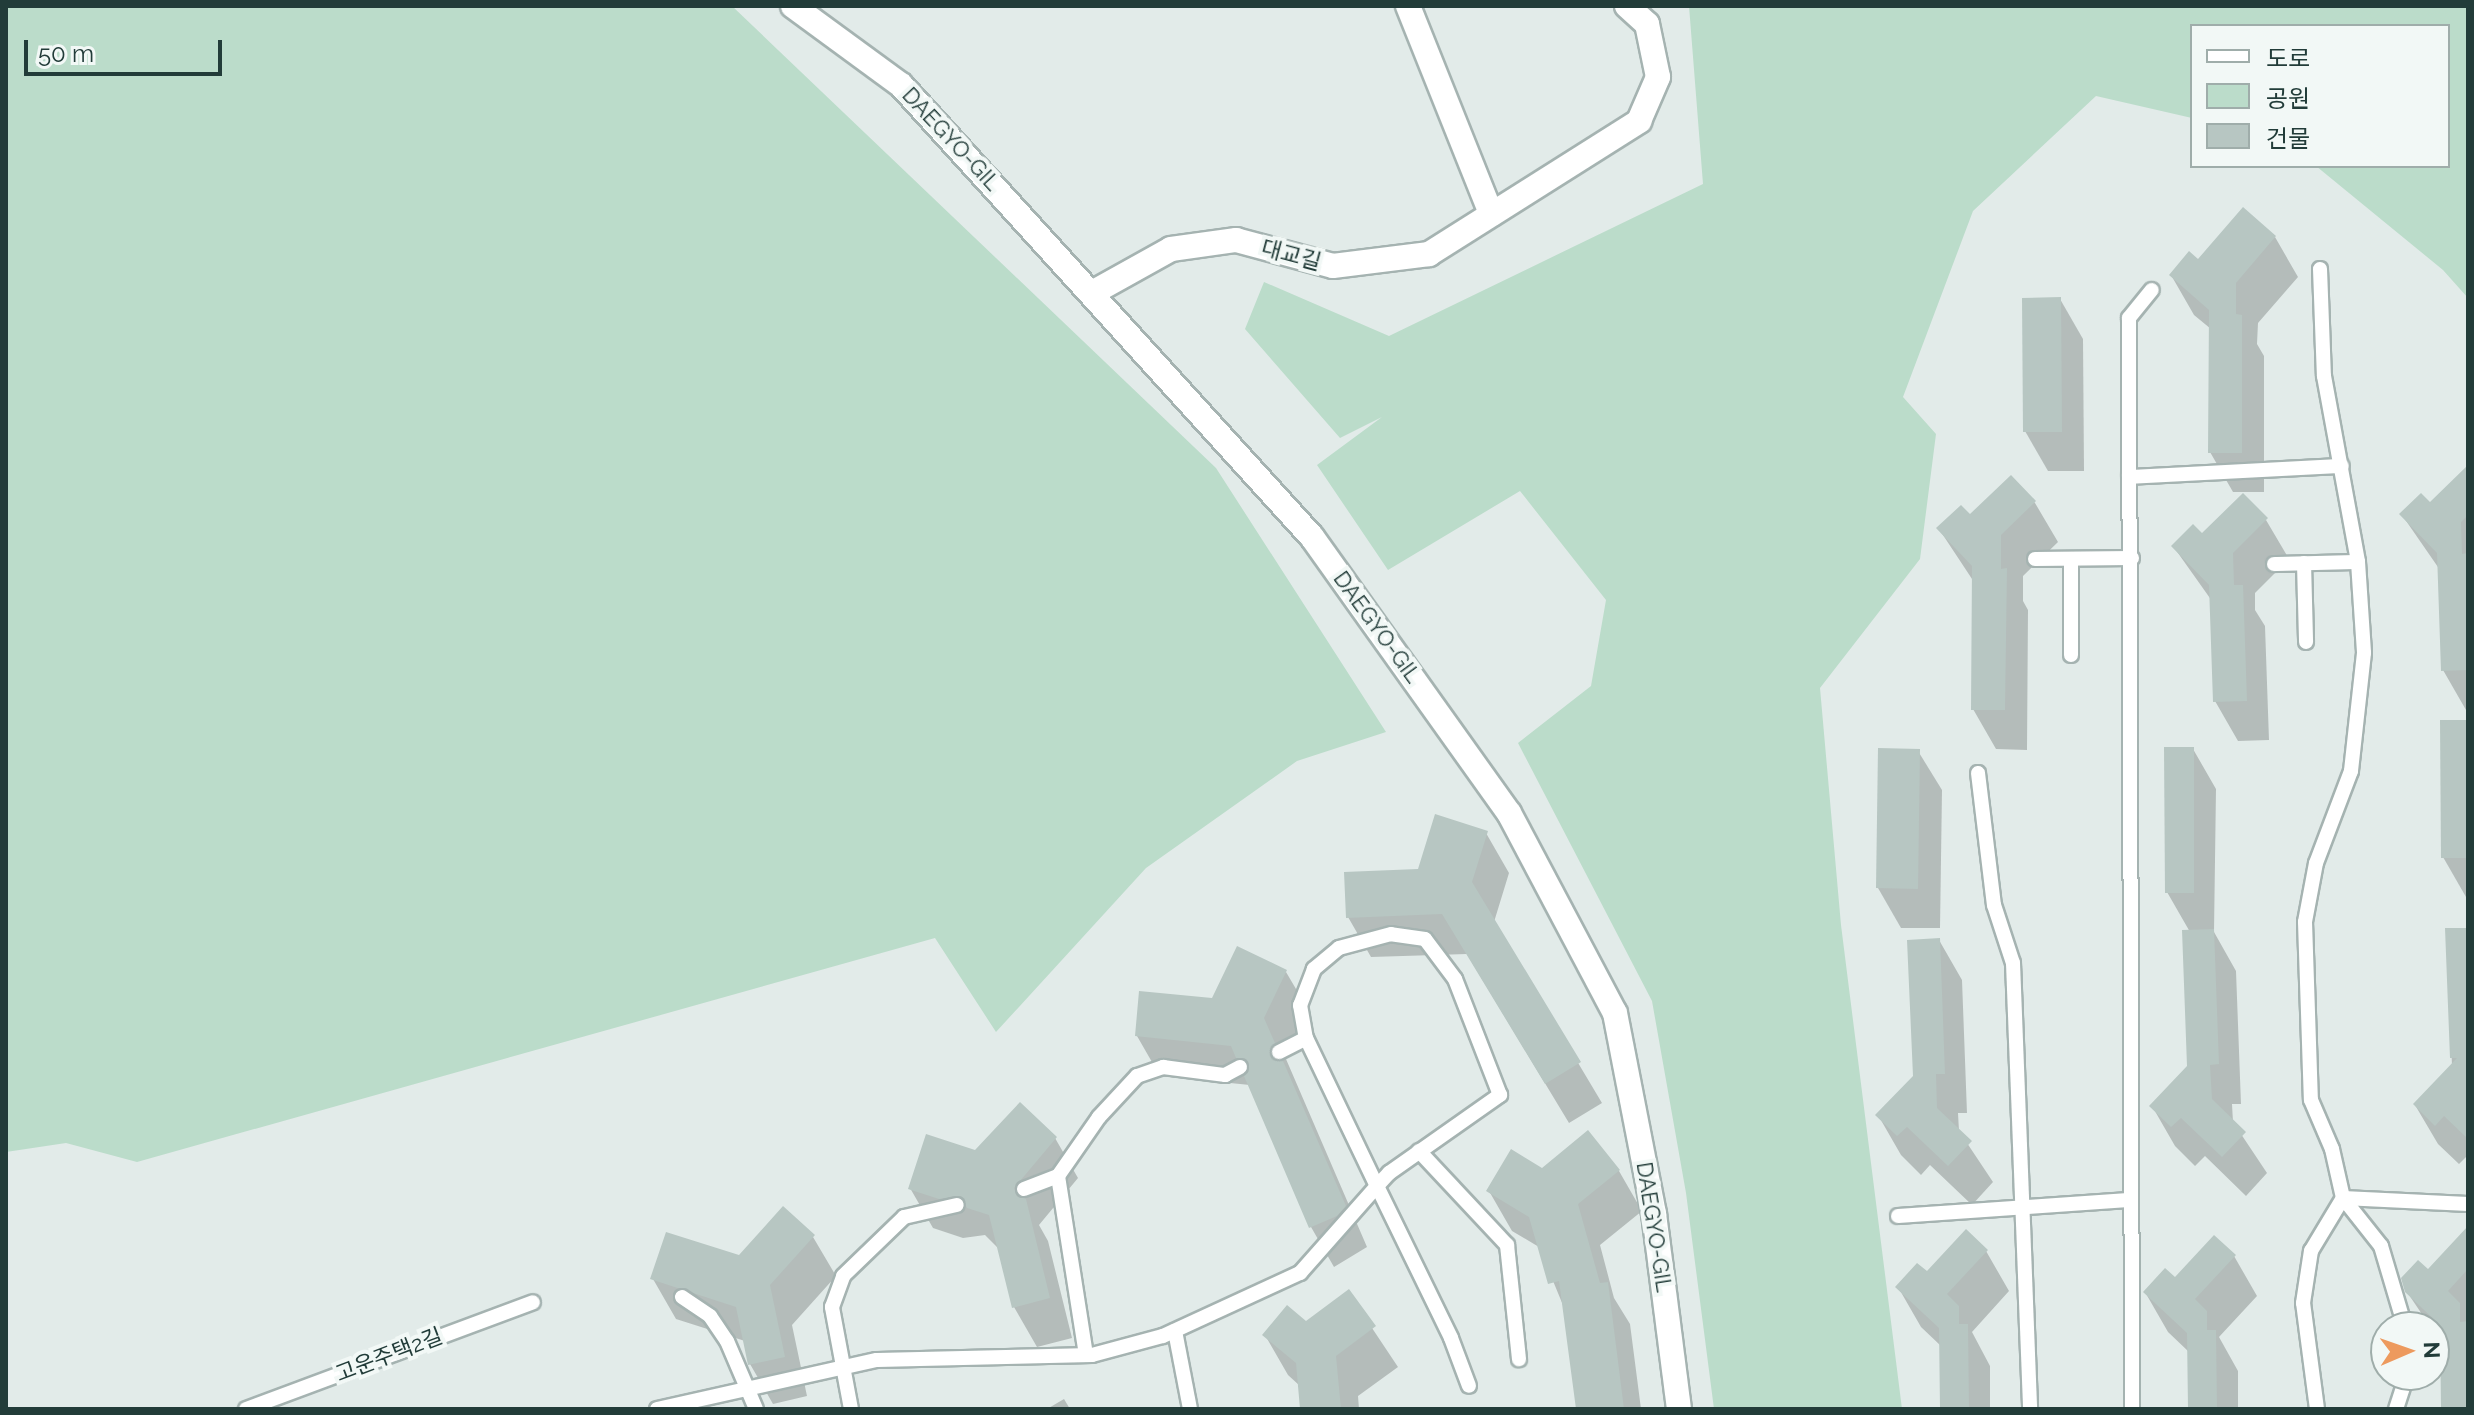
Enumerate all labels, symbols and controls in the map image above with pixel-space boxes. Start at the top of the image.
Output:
scale bar [28,24,226,74]
legend [2190,24,2450,168]
text: 50 m [38,39,94,68]
text: 도로 [2266,44,2310,73]
street label: DAEGYO-GIL [897,82,1005,196]
text: 공원 [2266,84,2310,113]
text: 건물 [2266,124,2310,153]
street label: 대교길 [1258,234,1324,276]
street label: DAEGYO-GIL [1328,566,1426,688]
street label: DAEGYO-GIL [1631,1160,1677,1294]
north arrow [2370,1311,2450,1391]
street label: 고운주택2길 [332,1322,446,1388]
text: N [2419,1341,2445,1359]

